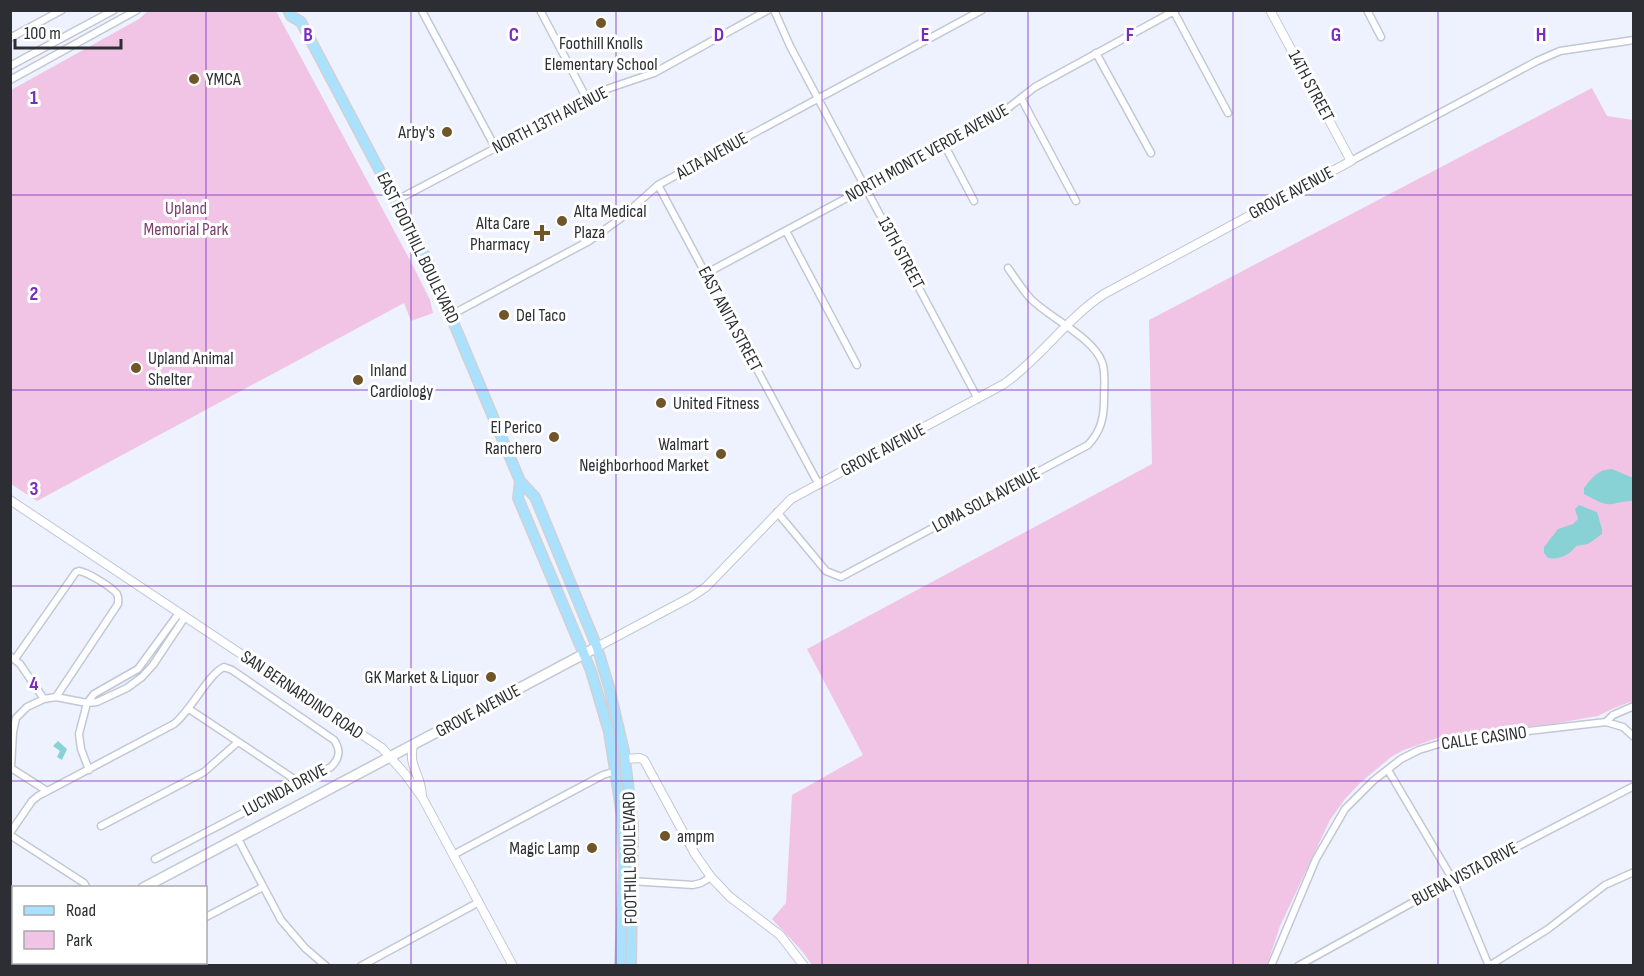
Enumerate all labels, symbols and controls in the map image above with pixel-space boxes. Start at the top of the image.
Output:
scale bar [15,12,122,50]
marker: Foothill Knolls Elementary School [594,16,608,30]
text: 100 m [24,23,61,44]
text: B [303,23,313,47]
text: C [509,23,519,47]
text: D [714,23,724,47]
text: E [921,23,929,47]
text: F [1126,23,1134,47]
text: G [1331,23,1341,47]
text: H [1536,23,1546,47]
place label: Foothill Knolls Elementary School [545,33,657,75]
street label: 14TH STREET [1284,47,1338,125]
place label: YMCA [206,69,241,90]
marker: YMCA [187,72,201,86]
street label: NORTH 13TH AVENUE [489,82,611,158]
text: 1 [30,86,38,110]
street label: NORTH MONTE VERDE AVENUE [842,99,1012,207]
place label: Arby's [397,122,435,143]
marker: Arby's [440,125,454,139]
street label: ALTA AVENUE [672,128,751,185]
street label: GROVE AVENUE [1245,162,1337,224]
street label: EAST FOOTHILL BOULEVARD [372,169,464,327]
park label: Upland Memorial Park [144,198,229,240]
place label: Alta Medical Plaza [573,201,647,243]
place label: Alta Care Pharmacy [470,213,530,255]
street label: 13TH STREET [873,213,929,293]
marker: Alta Medical Plaza [555,214,569,228]
marker: Alta Care Pharmacy [535,226,549,240]
street label: EAST ANITA STREET [694,263,766,375]
text: 2 [30,282,38,306]
place label: Del Taco [516,305,566,326]
marker: Del Taco [497,308,511,322]
place label: Upland Animal Shelter [148,348,234,390]
place label: Inland Cardiology [370,360,433,402]
marker: Upland Animal Shelter [129,361,143,375]
marker: Inland Cardiology [351,373,365,387]
place label: United Fitness [673,393,760,414]
marker: United Fitness [654,396,668,410]
place label: El Perico Ranchero [485,417,542,459]
street label: GROVE AVENUE [837,419,929,481]
marker: El Perico Ranchero [547,430,561,444]
place label: Walmart Neighborhood Market [579,434,710,476]
marker: Walmart Neighborhood Market [714,447,728,461]
street label: LOMA SOLA AVENUE [929,463,1043,537]
text: 3 [30,477,39,501]
street label: SAN BERNARDINO ROAD [237,646,367,744]
place label: GK Market & Liquor [364,667,479,688]
marker: GK Market & Liquor [484,670,498,684]
text: 4 [29,672,39,696]
street label: GROVE AVENUE [432,680,524,742]
street label: CALLE CASINO [1440,722,1528,754]
street label: LUCINDA DRIVE [239,759,331,821]
street label: FOOTHILL BOULEVARD [618,791,642,925]
place label: ampm [677,826,715,847]
marker: ampm [658,829,672,843]
street label: BUENA VISTA DRIVE [1408,837,1522,911]
place label: Magic Lamp [509,838,580,859]
marker: Magic Lamp [585,841,599,855]
legend [12,886,207,964]
text: Road [66,900,96,921]
text: Park [66,930,92,951]

